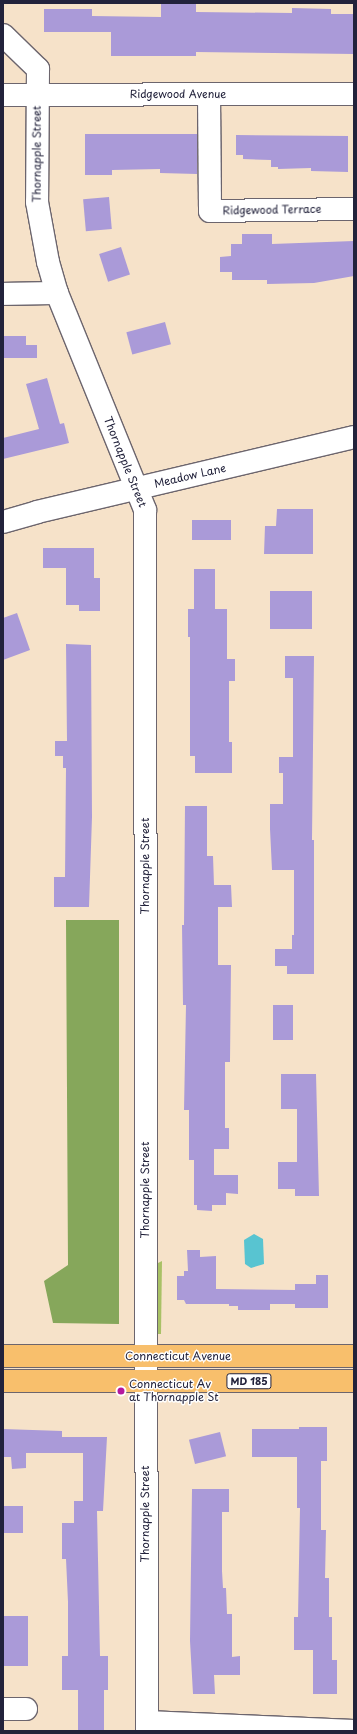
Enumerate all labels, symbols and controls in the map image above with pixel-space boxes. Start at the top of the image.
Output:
street label: Ridgewood Avenue [129,87,227,101]
street label: Thornapple Street [30,105,44,203]
street label: Ridgewood Terrace [222,203,322,217]
street label: Thornapple Street [101,414,149,510]
street label: Meadow Lane [153,461,227,491]
street label: Thornapple Street [138,817,152,915]
street label: Thornapple Street [138,1141,152,1239]
street label: Connecticut Avenue [125,1349,231,1363]
road number: MD 185 [225,1373,273,1389]
place label: Connecticut Av at Thornapple St [129,1378,219,1404]
marker: Connecticut Av at Thornapple St [116,1386,126,1396]
street label: Thornapple Street [138,1465,152,1563]

